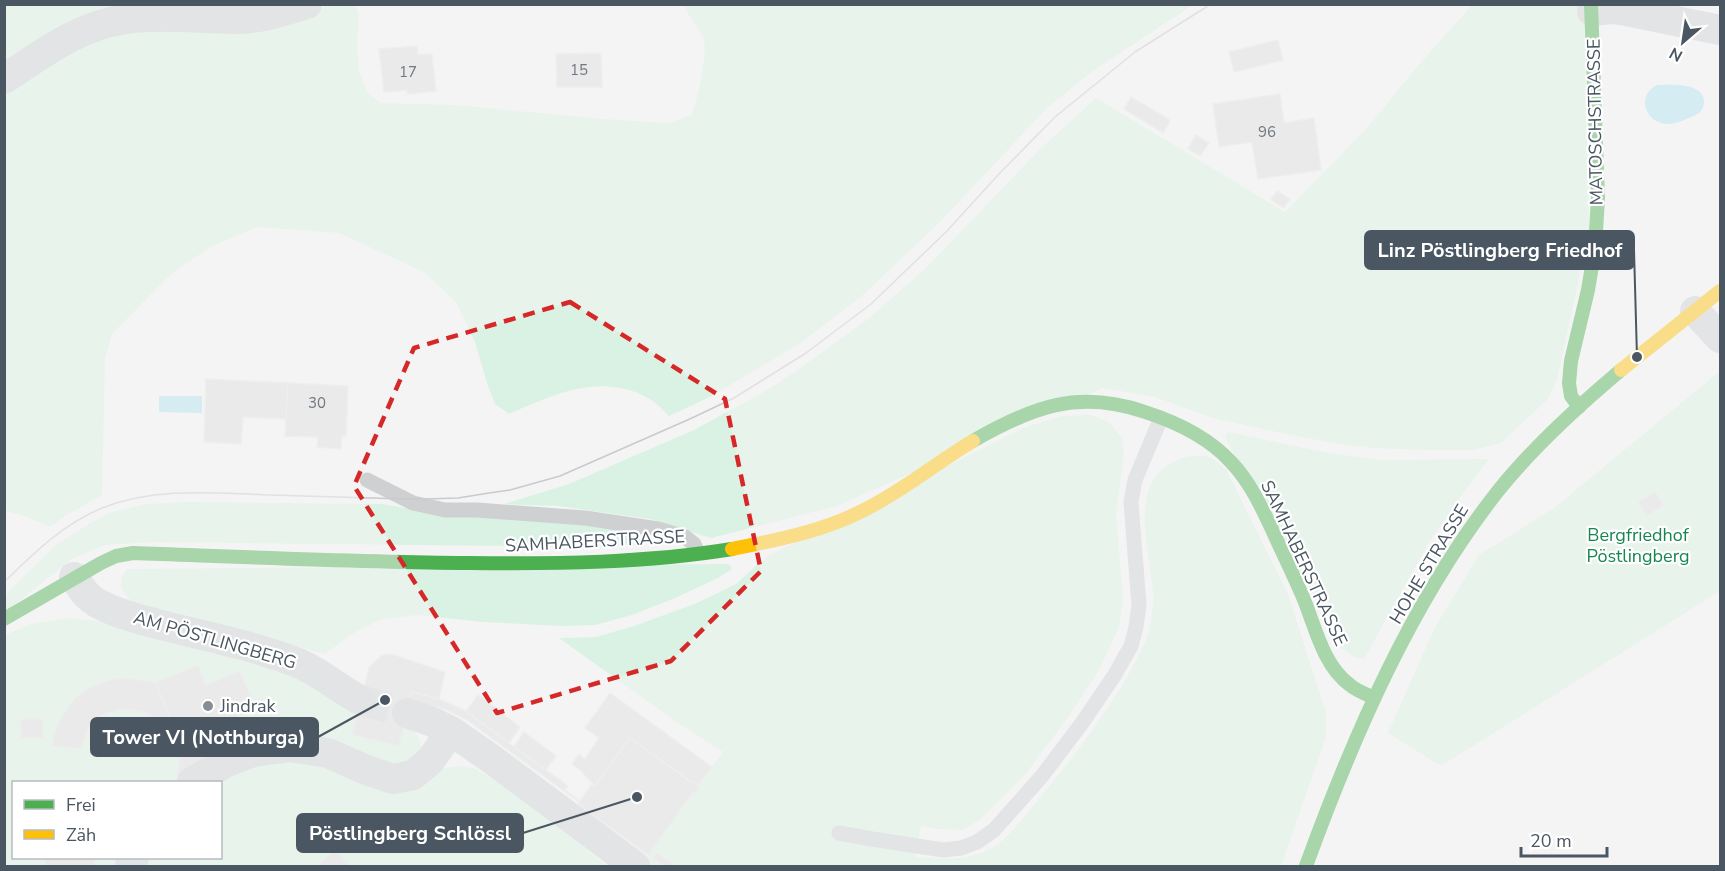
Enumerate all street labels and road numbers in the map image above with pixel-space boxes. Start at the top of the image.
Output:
street label: MATOSCHSTRASSE [1582,38,1608,206]
street label: SAMHABERSTRASSE [1255,476,1353,650]
street label: HOHE STRASSE [1384,500,1474,628]
street label: SAMHABERSTRASSE [504,524,686,558]
street label: AM PÖSTLINGBERG [131,605,299,675]

